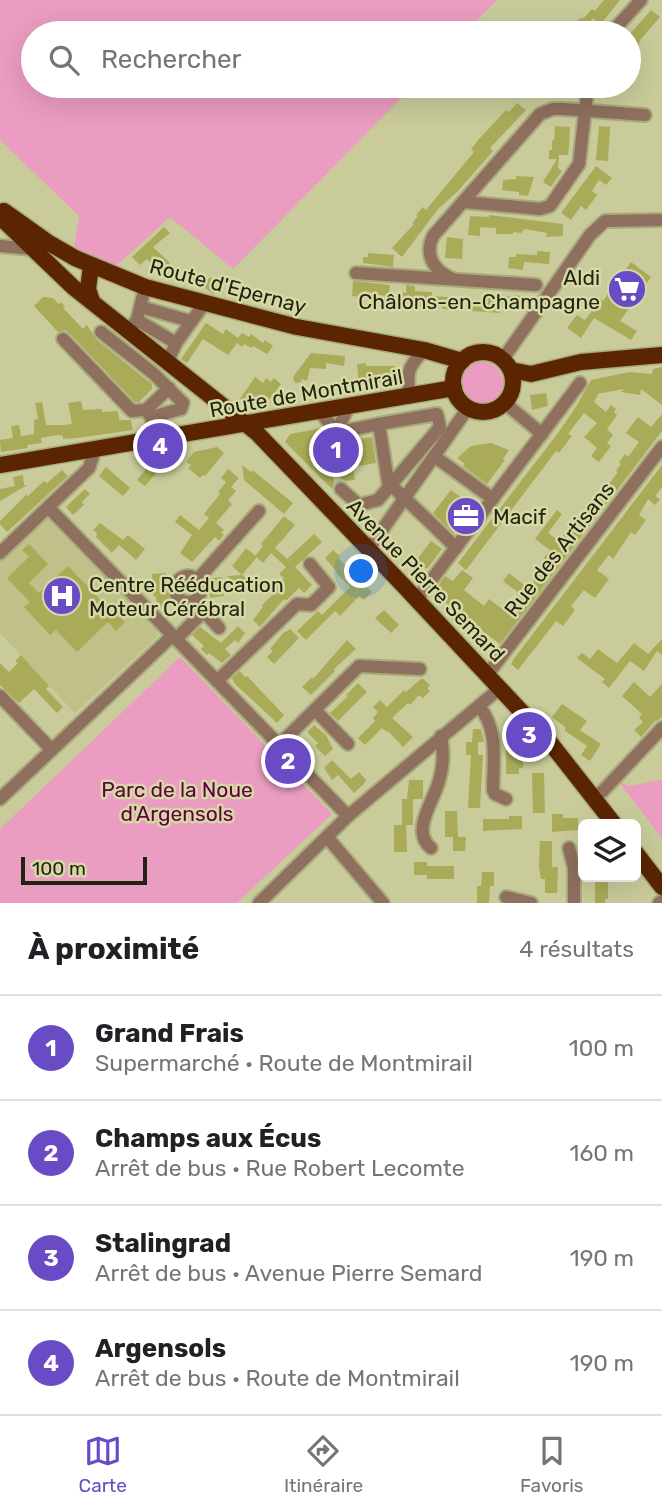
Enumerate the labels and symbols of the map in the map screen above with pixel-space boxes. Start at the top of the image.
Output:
street label: Route d'Epernay [147,253,309,319]
place label: Aldi Châlons-en-Champagne [358,265,600,314]
supermarket icon: Aldi Châlons-en-Champagne [606,268,648,310]
street label: Route de Montmirail [207,364,405,422]
pin: 4 [137,420,183,472]
pin: 1 [313,424,359,476]
street label: Rue des Artisans [499,477,619,621]
street label: Avenue Pierre Semard [342,493,510,667]
office icon: Macif [445,495,487,537]
place label: Macif [493,504,546,529]
your location [344,554,378,588]
place label: Centre Rééducation Moteur Cérébral [89,572,284,621]
hospital icon: Centre Rééducation Moteur Cérébral [41,575,83,617]
pin: 3 [506,709,552,761]
pin: 2 [265,735,311,787]
park label: Parc de la Noue d'Argensols [101,777,253,826]
scale bar [21,854,147,886]

